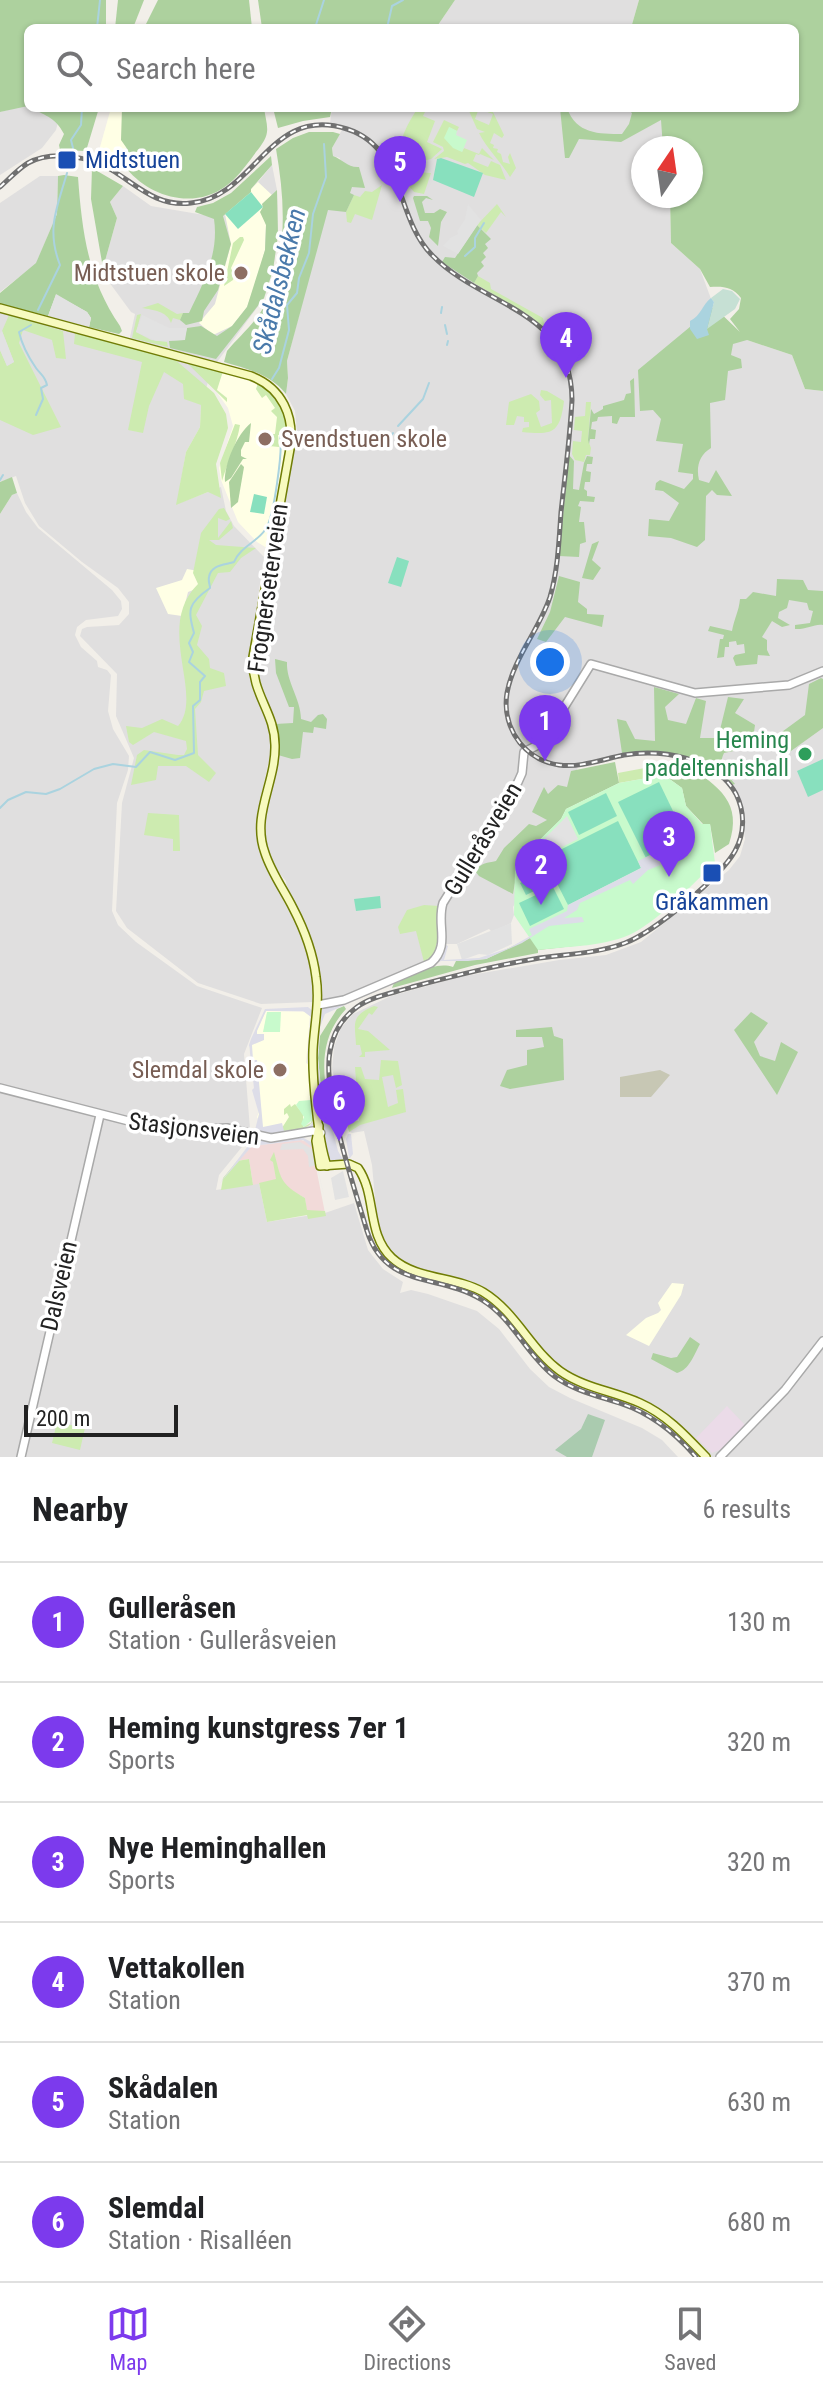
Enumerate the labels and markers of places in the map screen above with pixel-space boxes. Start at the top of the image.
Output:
pin: 5 [374,136,426,202]
place label: Midtstuen [85,146,180,174]
marker: Midtstuen [56,149,78,171]
place label: Midtstuen skole [74,259,225,287]
marker: Midtstuen skole [232,264,250,282]
pin: 4 [540,312,592,378]
place label: Svendstuen skole [281,425,447,453]
marker: Svendstuen skole [256,430,274,448]
pin: 1 [519,695,571,761]
place label: Heming padeltennishall [645,726,789,782]
marker: Heming padeltennishall [796,745,814,763]
pin: 3 [643,811,695,877]
pin: 2 [515,839,567,905]
marker: Gråkammen [701,862,723,884]
place label: Gråkammen [655,888,769,916]
place label: Slemdal skole [132,1056,264,1084]
marker: Slemdal skole [271,1061,289,1079]
pin: 6 [313,1075,365,1141]

